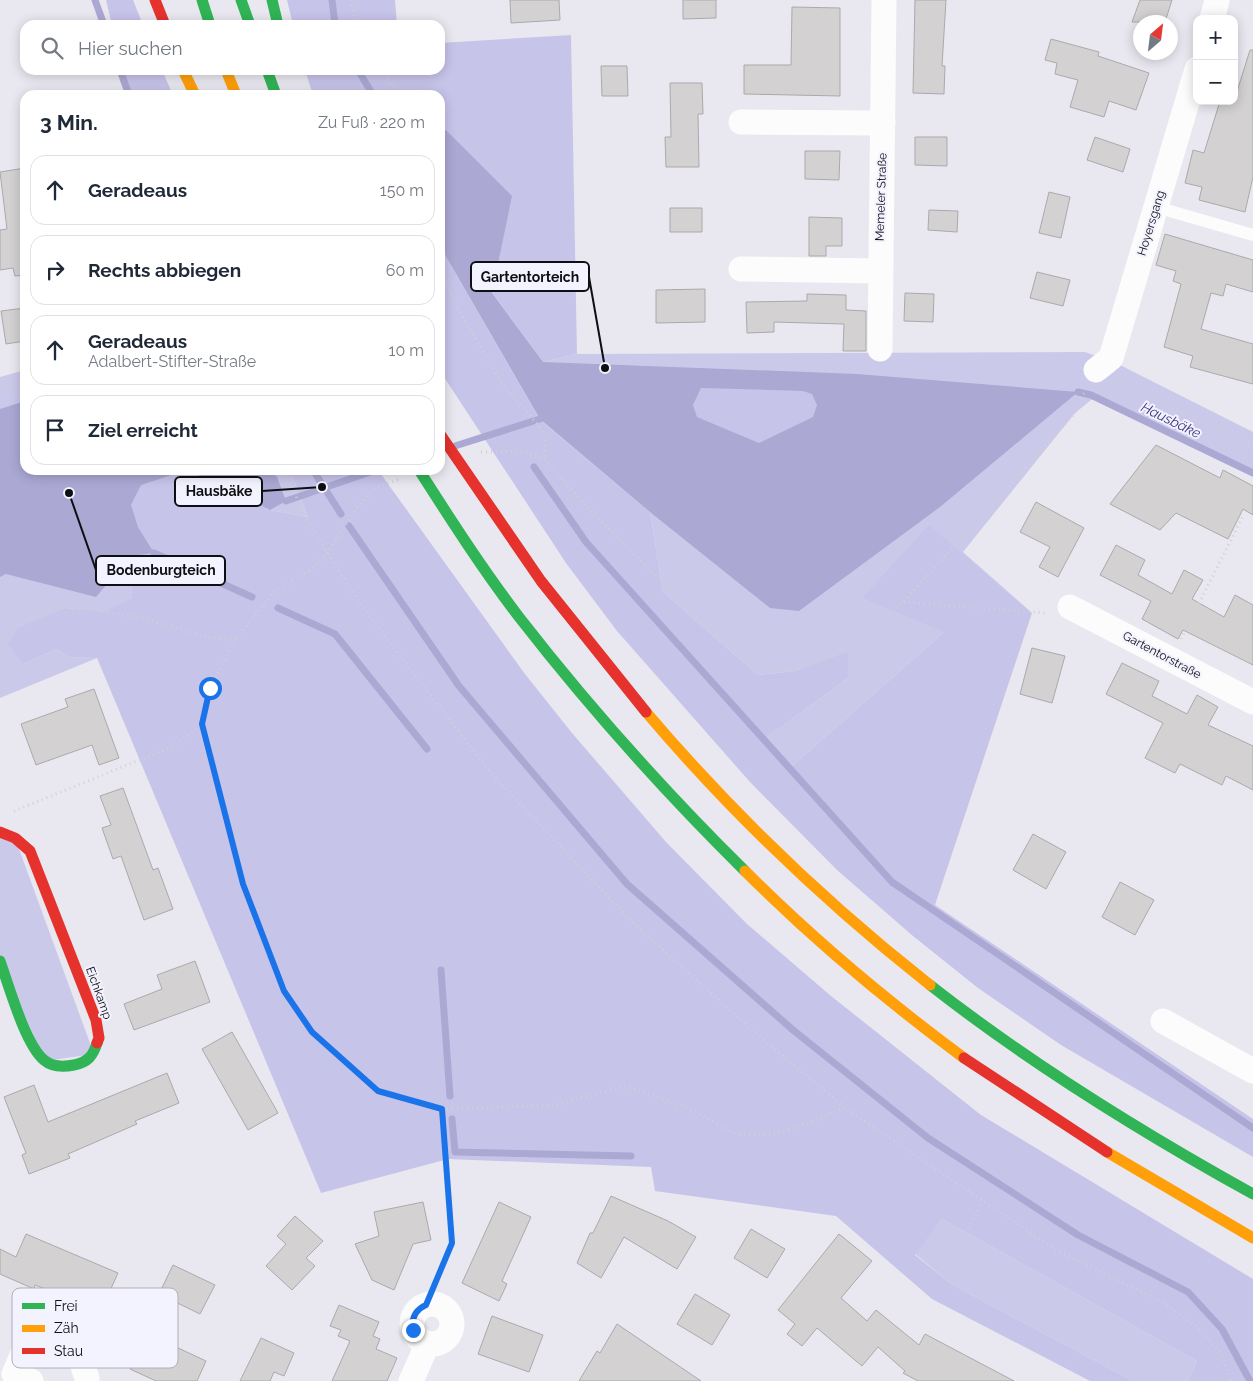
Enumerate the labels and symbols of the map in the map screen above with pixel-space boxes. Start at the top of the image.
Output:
north arrow [1133,15,1178,60]
street label: Memeler Straße [872,153,890,241]
street label: Hoyersgang [1134,189,1168,257]
callout: Gartentorteich [471,262,589,291]
text: Gartentorteich [481,269,579,285]
water label: Hausbäke [1139,399,1204,441]
callout: Hausbäke [175,477,262,506]
text: Hausbäke [186,483,253,499]
callout: Bodenburgteich [96,556,225,585]
text: Bodenburgteich [106,562,216,578]
street label: Gartentorstraße [1120,628,1204,682]
route start [199,677,222,700]
street label: Eichkamp [83,965,115,1021]
legend [12,1288,178,1368]
text: Frei [54,1298,78,1314]
route end [402,1319,425,1342]
text: Zäh [54,1320,79,1336]
text: Stau [54,1343,83,1359]

